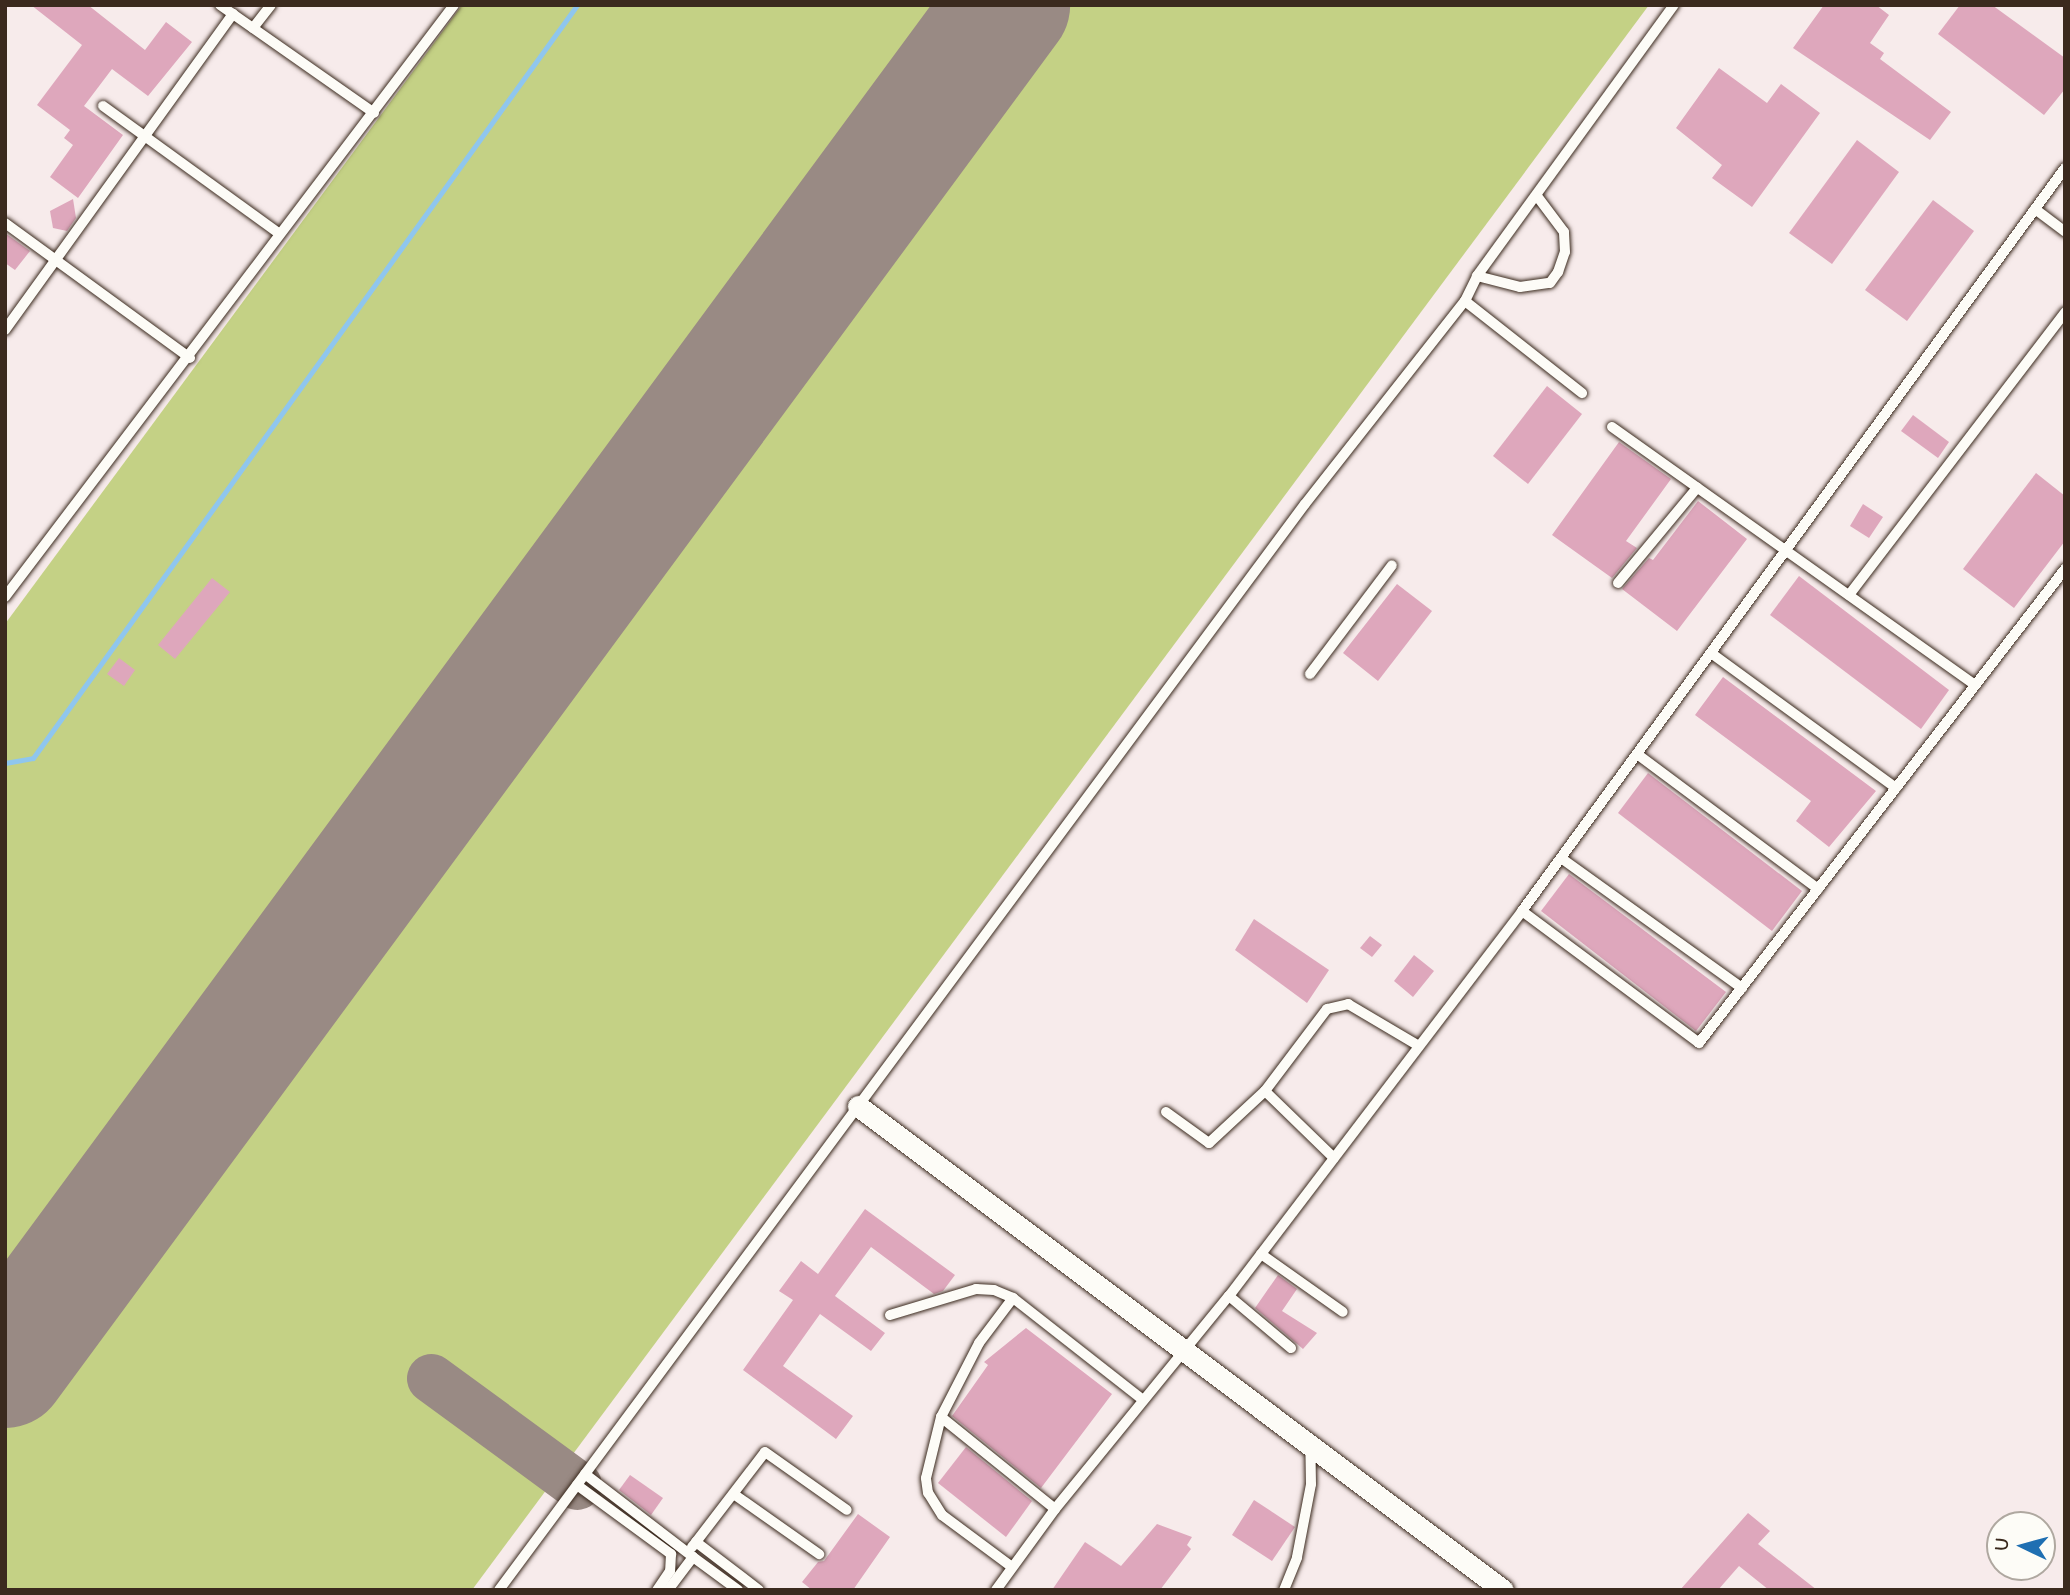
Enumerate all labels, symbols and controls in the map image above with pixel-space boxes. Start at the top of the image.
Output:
north arrow [1986,1511,2056,1581]
text: U [1991,1537,2014,1552]

